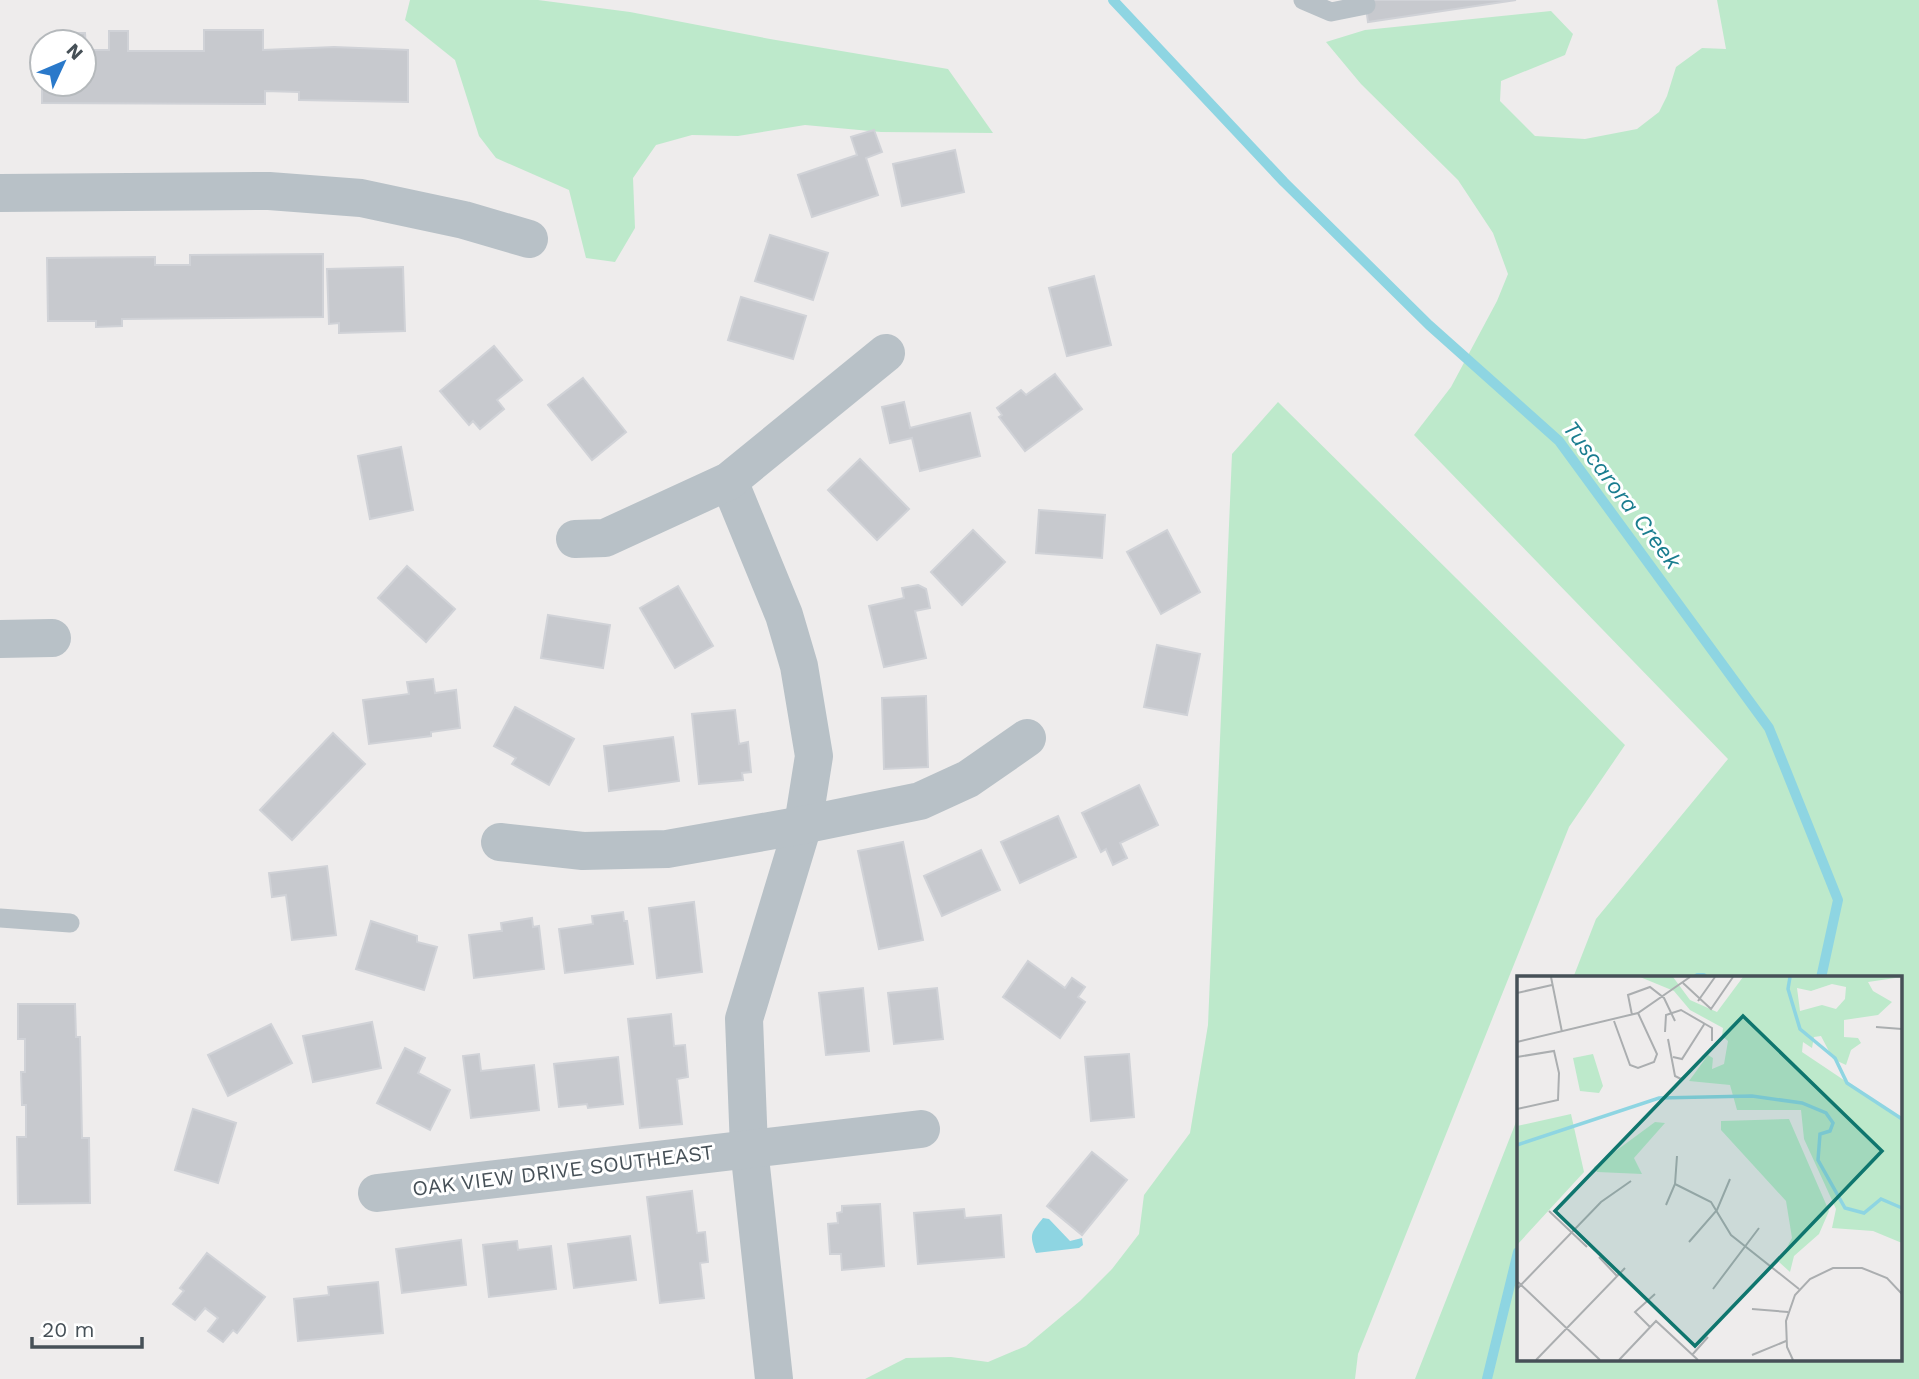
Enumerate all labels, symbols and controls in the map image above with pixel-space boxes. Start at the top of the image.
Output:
north arrow [28,28,98,98]
text: N [62,38,88,65]
water label: Tuscarora Creek [1557,415,1688,576]
inset map [1517,976,1902,1362]
street label: OAK VIEW DRIVE SOUTHEAST [411,1139,715,1201]
scale bar [32,1306,142,1350]
text: 20 m [42,1317,94,1342]

